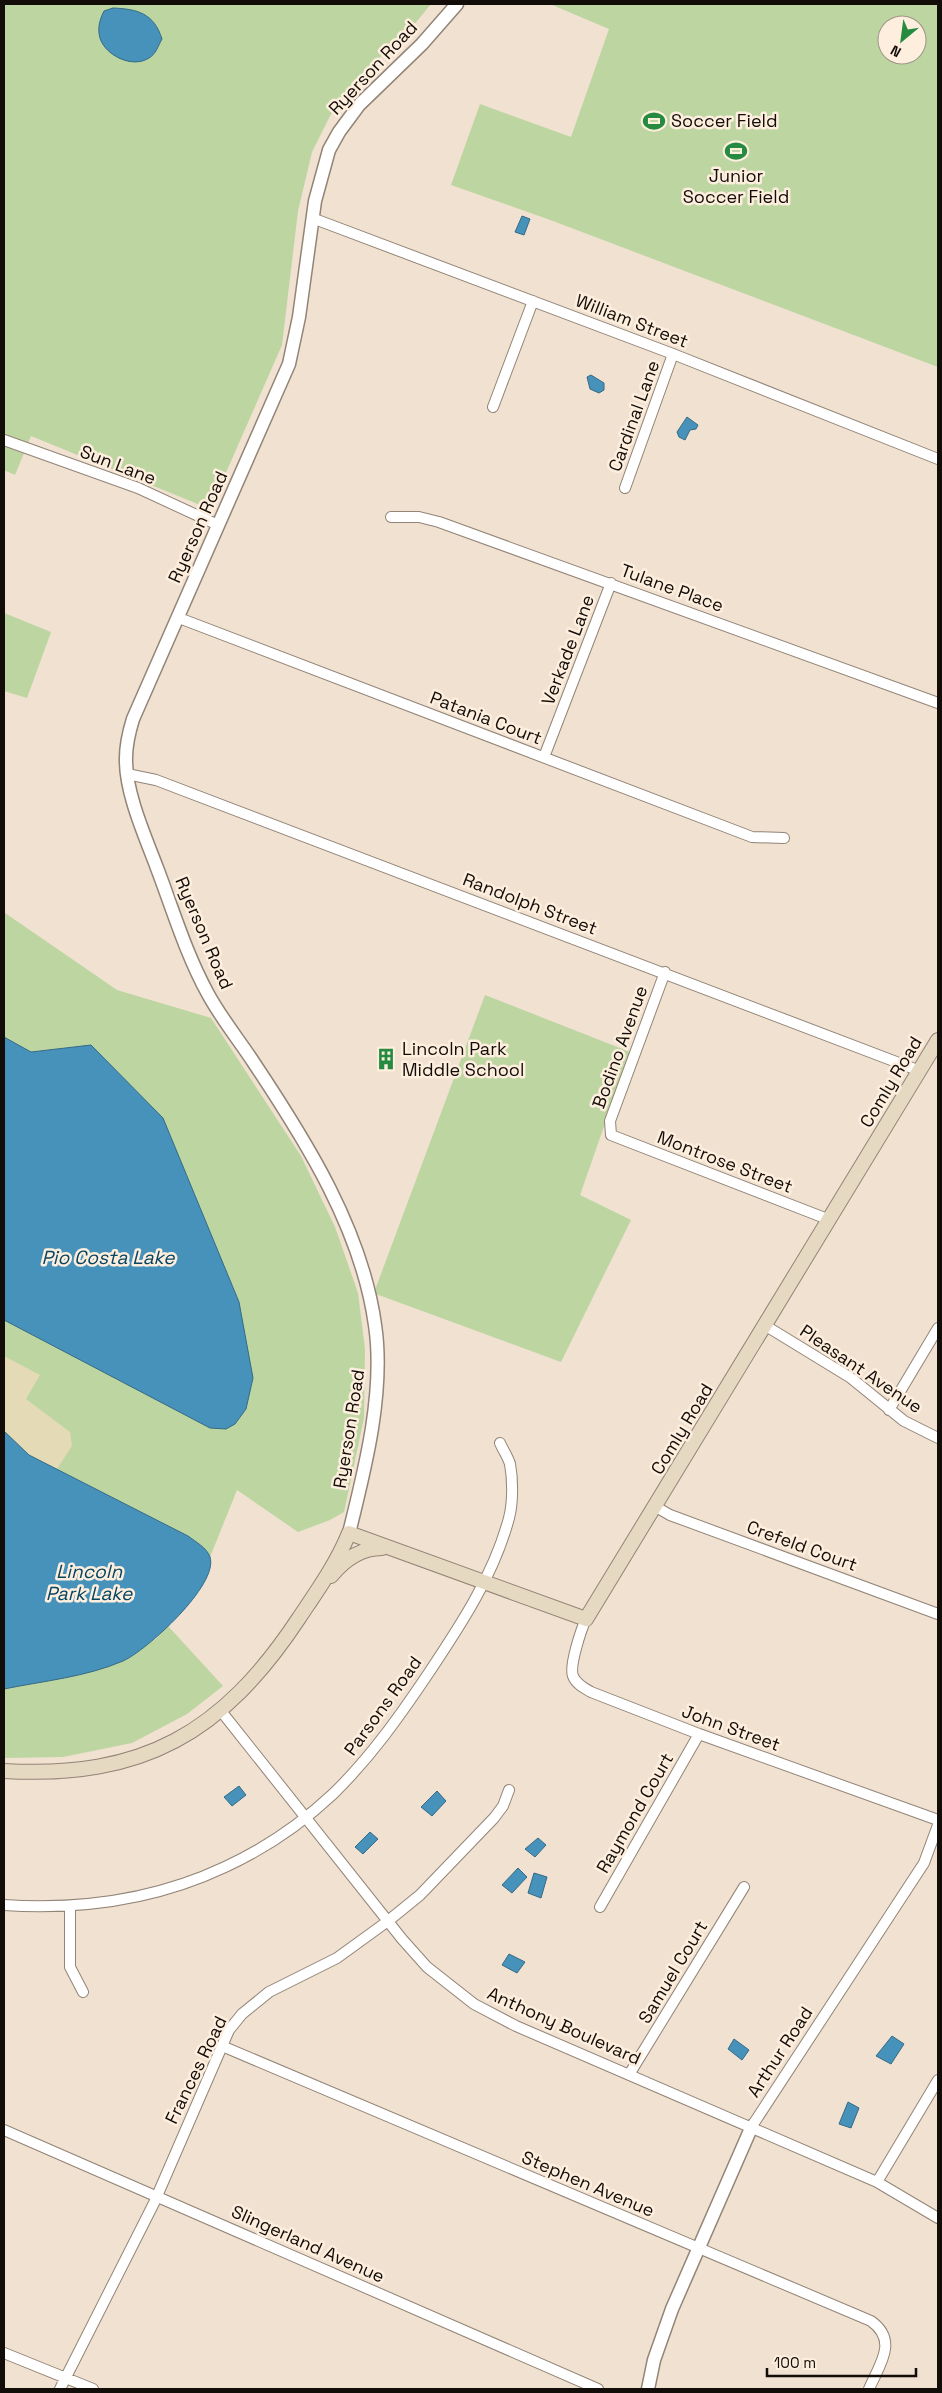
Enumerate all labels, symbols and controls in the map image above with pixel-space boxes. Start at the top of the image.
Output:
north arrow [877,15,927,65]
street label: Ryerson Road [323,16,422,119]
text: N [887,41,904,62]
sports icon: Soccer Field [641,108,667,134]
place label: Soccer Field [671,109,778,132]
sports icon: Junior Soccer Field [723,138,749,164]
place label: Junior Soccer Field [683,164,789,208]
street label: William Street [573,288,692,353]
street label: Cardinal Lane [603,357,664,475]
street label: Sun Lane [77,440,159,490]
street label: Ryerson Road [163,467,232,586]
street label: Tulane Place [617,558,727,617]
street label: Verkade Lane [536,591,599,708]
street label: Patania Court [427,686,545,749]
street label: Randolph Street [460,867,601,940]
street label: Ryerson Road [170,873,239,993]
street label: Bodino Avenue [587,982,652,1111]
street label: Comly Road [854,1032,927,1132]
place label: Lincoln Park Middle School [402,1037,524,1081]
building icon: Lincoln Park Middle School [373,1046,399,1072]
street label: Montrose Street [654,1125,796,1198]
water label: Pio Costa Lake [41,1245,175,1270]
street label: Pleasant Avenue [796,1319,927,1418]
street label: Ryerson Road [328,1368,369,1490]
street label: Comly Road [645,1379,718,1479]
street label: Crefeld Court [744,1515,861,1576]
water label: Lincoln Park Lake [46,1559,133,1606]
street label: Parsons Road [339,1651,426,1760]
street label: John Street [679,1699,784,1756]
street label: Raymond Court [591,1748,678,1877]
street label: Samuel Court [633,1916,712,2027]
street label: Anthony Boulevard [484,1981,645,2070]
street label: Arthur Road [742,2002,818,2102]
street label: Frances Road [160,2012,232,2128]
street label: Stephen Avenue [518,2145,658,2222]
street label: Slingerland Avenue [228,2199,388,2288]
scale bar [767,2346,916,2378]
text: 100 m [774,2353,816,2372]

